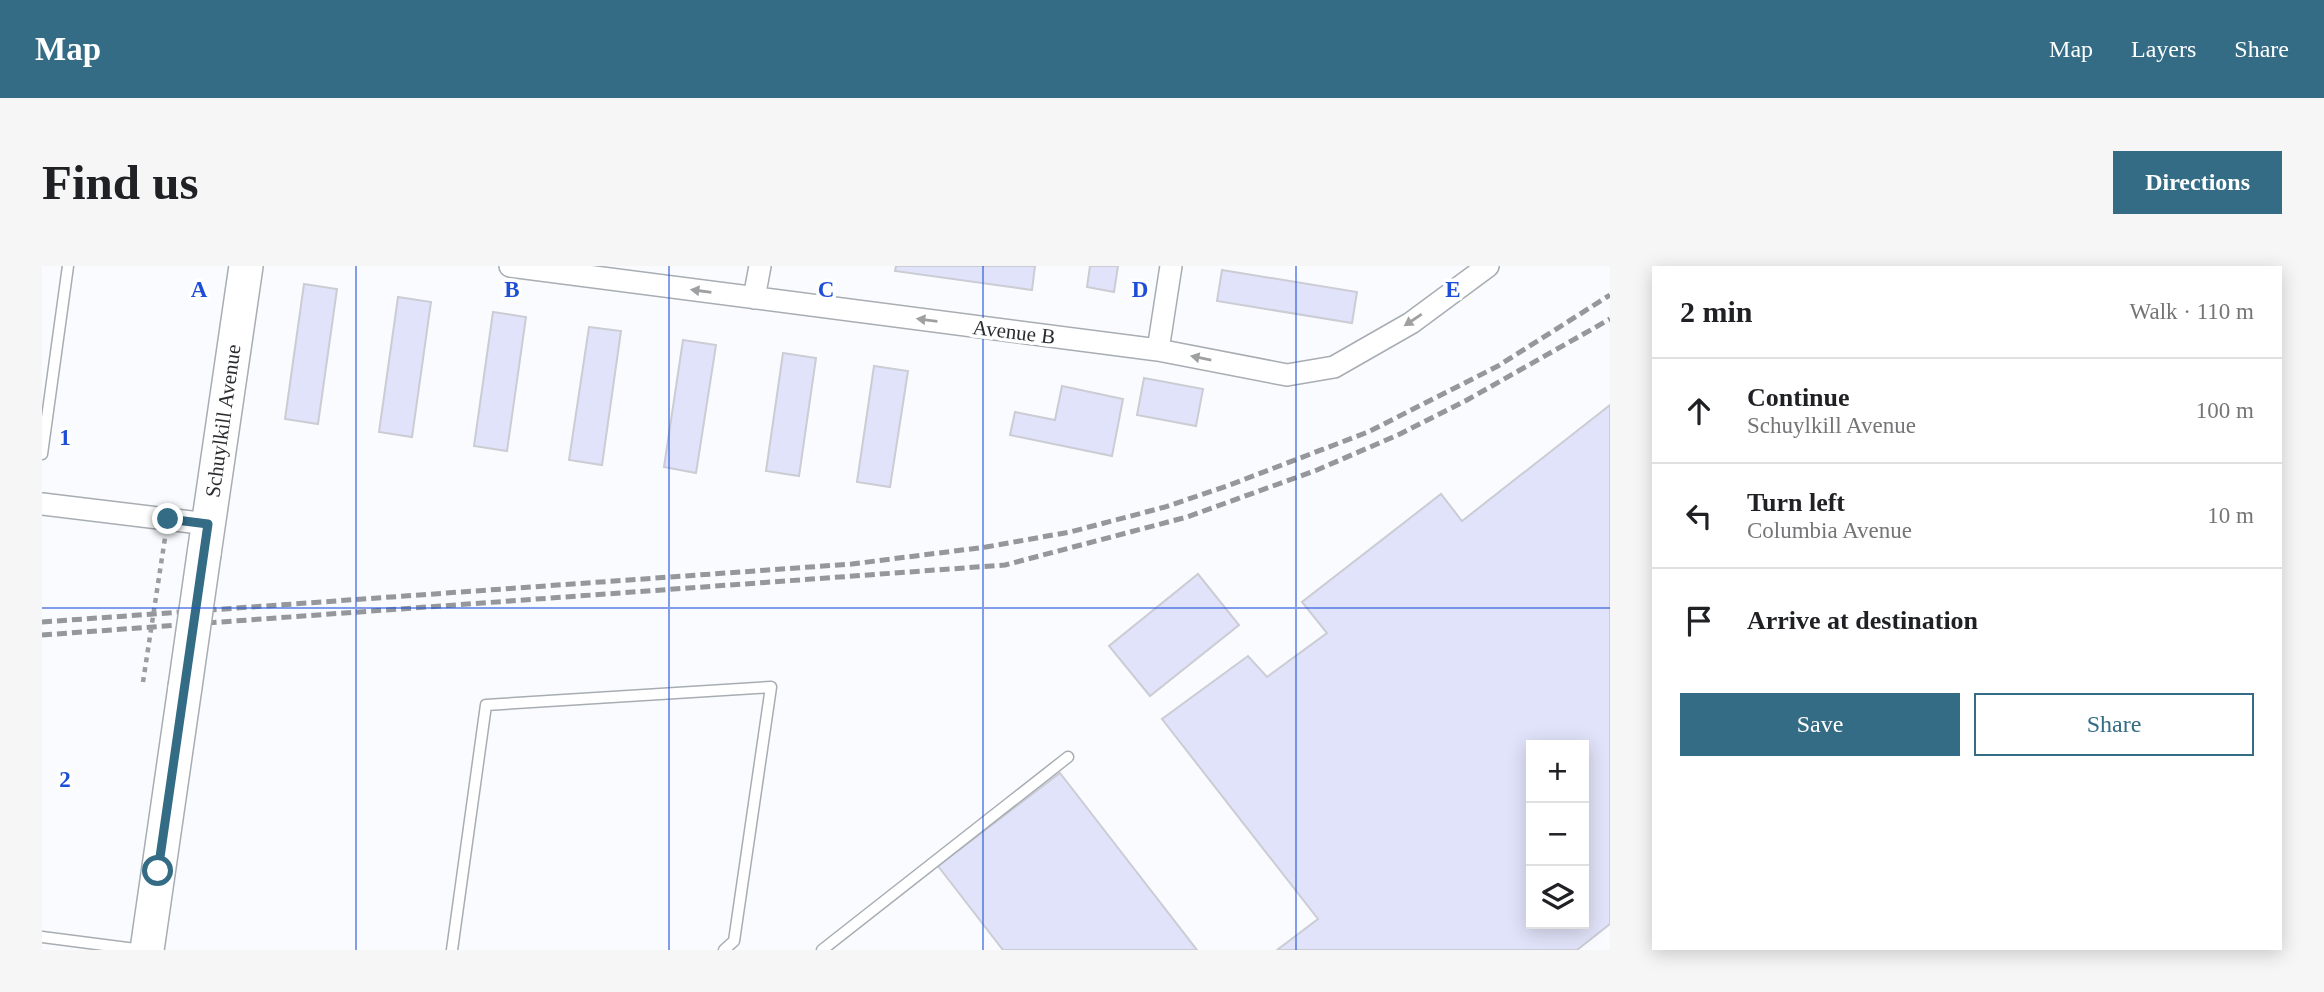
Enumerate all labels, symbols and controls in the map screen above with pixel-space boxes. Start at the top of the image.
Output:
text: Map [35,31,101,67]
text: Map [2049,36,2093,62]
text: Layers [2131,36,2196,62]
text: Share [2234,36,2289,62]
button: Directions [2113,151,2282,214]
text: Find us [42,155,199,210]
text: A [191,277,208,302]
text: B [504,277,520,302]
text: C [818,277,834,302]
text: D [1132,277,1148,302]
text: E [1445,277,1461,302]
one-way arrow [690,286,712,297]
text: 2 min [1680,295,1753,328]
text: Walk · 110 m [2130,299,2254,324]
one-way arrow [1404,314,1423,327]
one-way arrow [916,315,938,326]
street label: Avenue B [971,315,1057,349]
street label: Schuylkill Avenue [200,343,246,499]
one-way arrow [1190,353,1212,364]
text: Continue [1747,383,1850,412]
icon: ahead [1680,392,1718,430]
text: 100 m [2196,398,2254,423]
text: Schuylkill Avenue [1747,413,1916,438]
text: 1 [59,425,71,450]
text: Turn left [1747,488,1845,517]
icon: left [1680,497,1718,535]
route end [152,503,183,534]
text: 10 m [2207,503,2254,528]
text: Columbia Avenue [1747,518,1912,543]
icon: arrive [1680,602,1718,640]
text: Arrive at destination [1747,606,1978,635]
button: Save [1680,693,1960,756]
button: Share [1974,693,2254,756]
map controls [1526,740,1589,929]
button: + [1526,740,1589,803]
text: 2 [59,767,71,792]
button: − [1526,803,1589,866]
route start [142,855,173,886]
button: layers [1526,866,1589,929]

